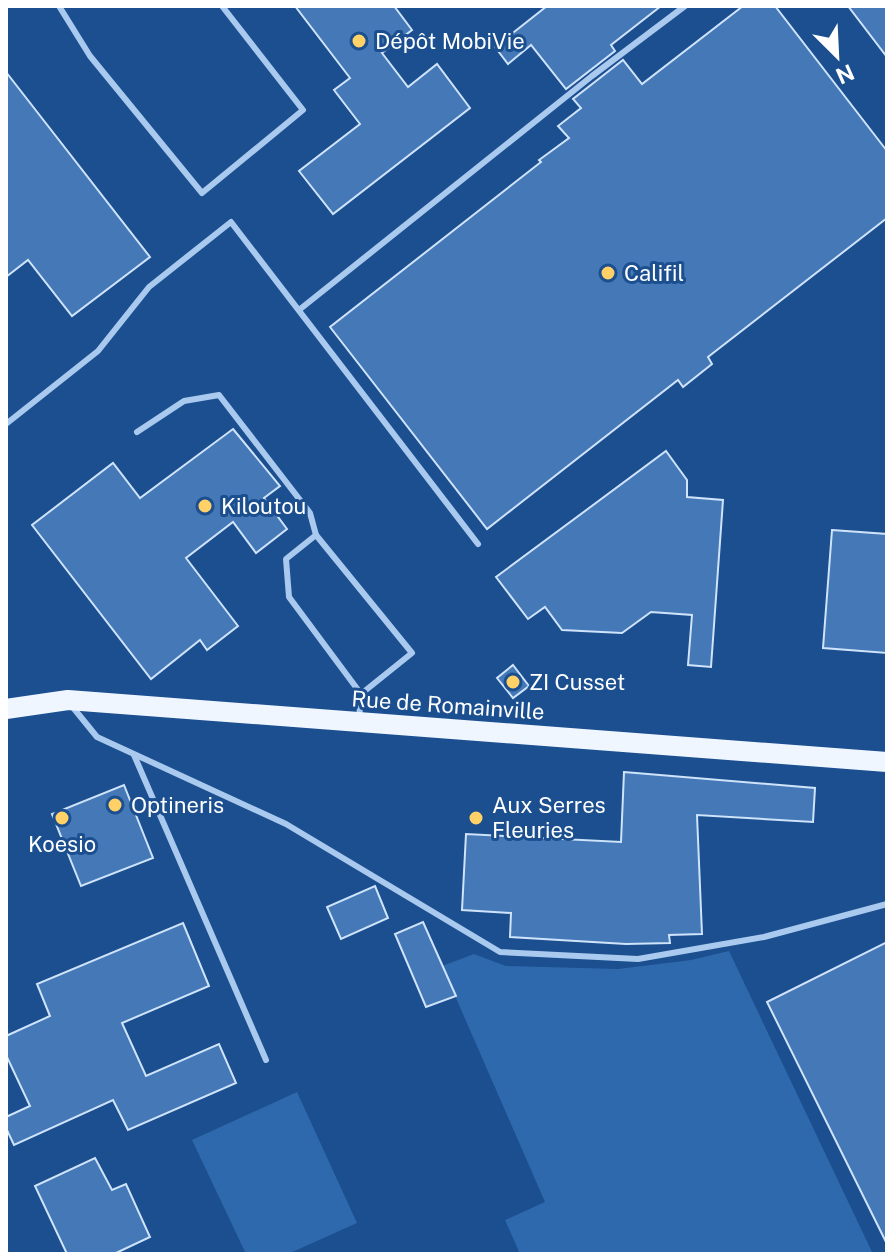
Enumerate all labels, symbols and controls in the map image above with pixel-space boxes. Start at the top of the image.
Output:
north arrow [797,16,877,96]
place label: Dépôt MobiVie [375,28,525,54]
marker: Dépôt MobiVie [350,32,368,50]
text: N [832,59,858,90]
place label: Califil [624,260,684,286]
marker: Califil [599,264,617,282]
place label: Kiloutou [221,493,306,519]
marker: Kiloutou [196,497,214,515]
place label: ZI Cusset [529,669,625,695]
marker: ZI Cusset [504,673,522,691]
street label: Rue de Romainville [351,685,545,725]
place label: Optineris [131,792,224,818]
place label: Aux Serres Fleuries [492,792,606,843]
marker: Optineris [106,796,124,814]
marker: Koesio [53,809,71,827]
marker: Aux Serres Fleuries [467,809,485,827]
place label: Koesio [28,831,96,857]

